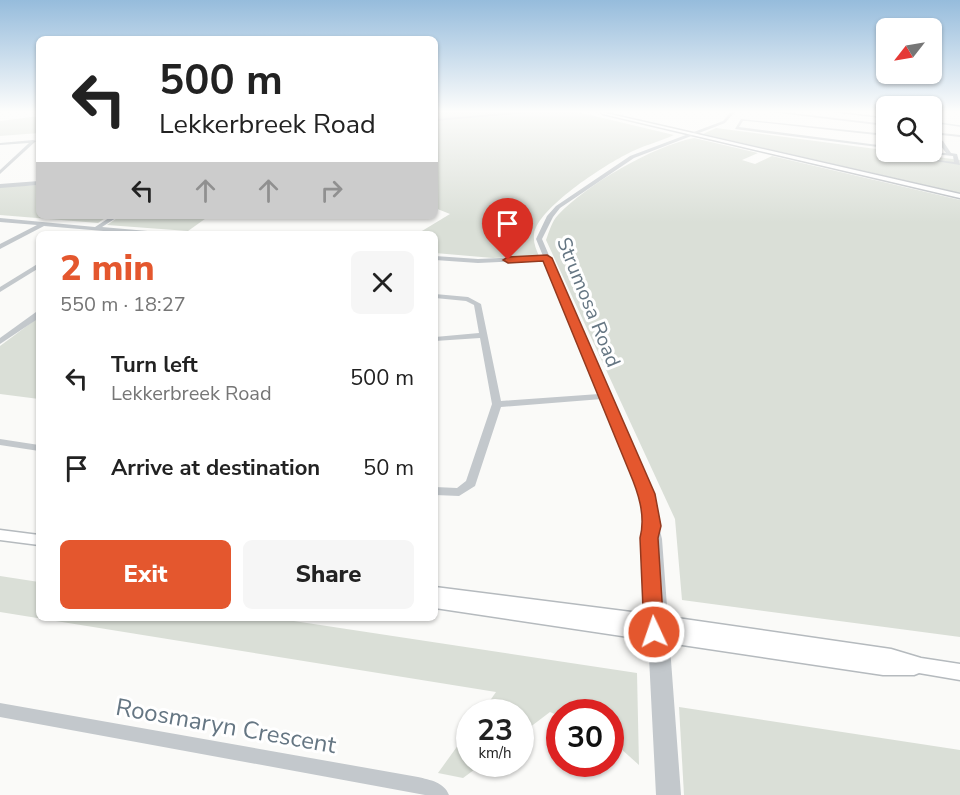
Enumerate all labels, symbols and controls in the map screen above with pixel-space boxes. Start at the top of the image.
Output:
north arrow [876,18,942,84]
map controls [876,18,942,162]
text: 500 m [159,52,283,109]
icon: left [60,60,138,138]
button: search [876,96,942,162]
text: Lekkerbreek Road [159,106,376,143]
icon: left [126,174,159,207]
icon: ahead [189,174,222,207]
icon: ahead [252,174,285,207]
icon: right [315,174,348,207]
pin [482,198,533,260]
icon: arrive [491,207,524,240]
street label: Strumosa Road [550,233,627,371]
text: 2 min [60,244,155,293]
button: close [351,251,414,314]
text: 550 m · 18:27 [60,291,186,318]
text: Turn left [111,350,198,380]
icon: left [60,362,93,395]
text: 500 m [350,363,414,393]
text: Lekkerbreek Road [111,380,272,407]
icon: arrive [60,452,93,485]
text: Arrive at destination [111,453,320,483]
text: 50 m [363,453,414,483]
button: Exit [60,540,231,609]
button: Share [243,540,414,609]
position arrow [622,600,686,664]
street label: Roosmaryn Crescent [113,691,339,761]
speed limit sign: 30 [546,699,624,777]
text: 23 [477,710,513,751]
text: km/h [478,743,512,763]

